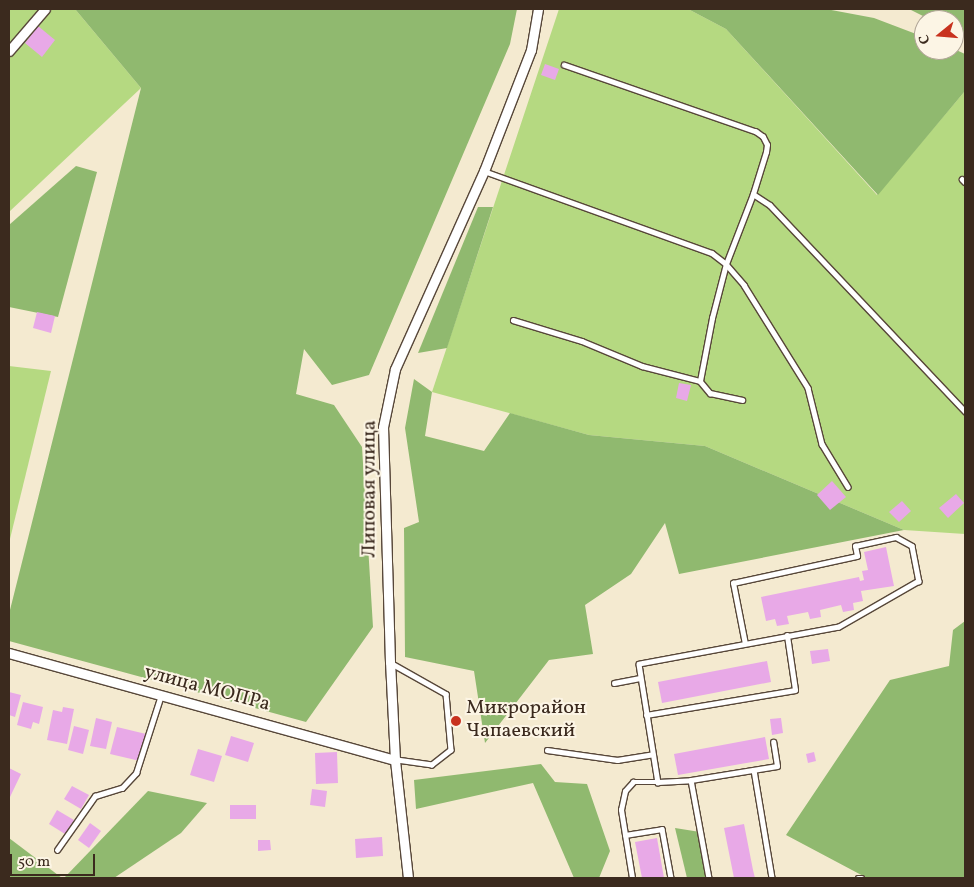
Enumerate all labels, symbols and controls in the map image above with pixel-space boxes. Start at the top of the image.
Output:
north arrow [914,10,964,60]
text: С [915,32,936,46]
street label: Липовая улица [358,420,382,558]
street label: улица МОПРа [141,661,273,717]
place label: Микрорайон Чапаевский [466,697,586,744]
marker: Микрорайон Чапаевский [450,715,462,727]
scale bar [12,844,98,876]
text: 50 m [18,852,50,873]

